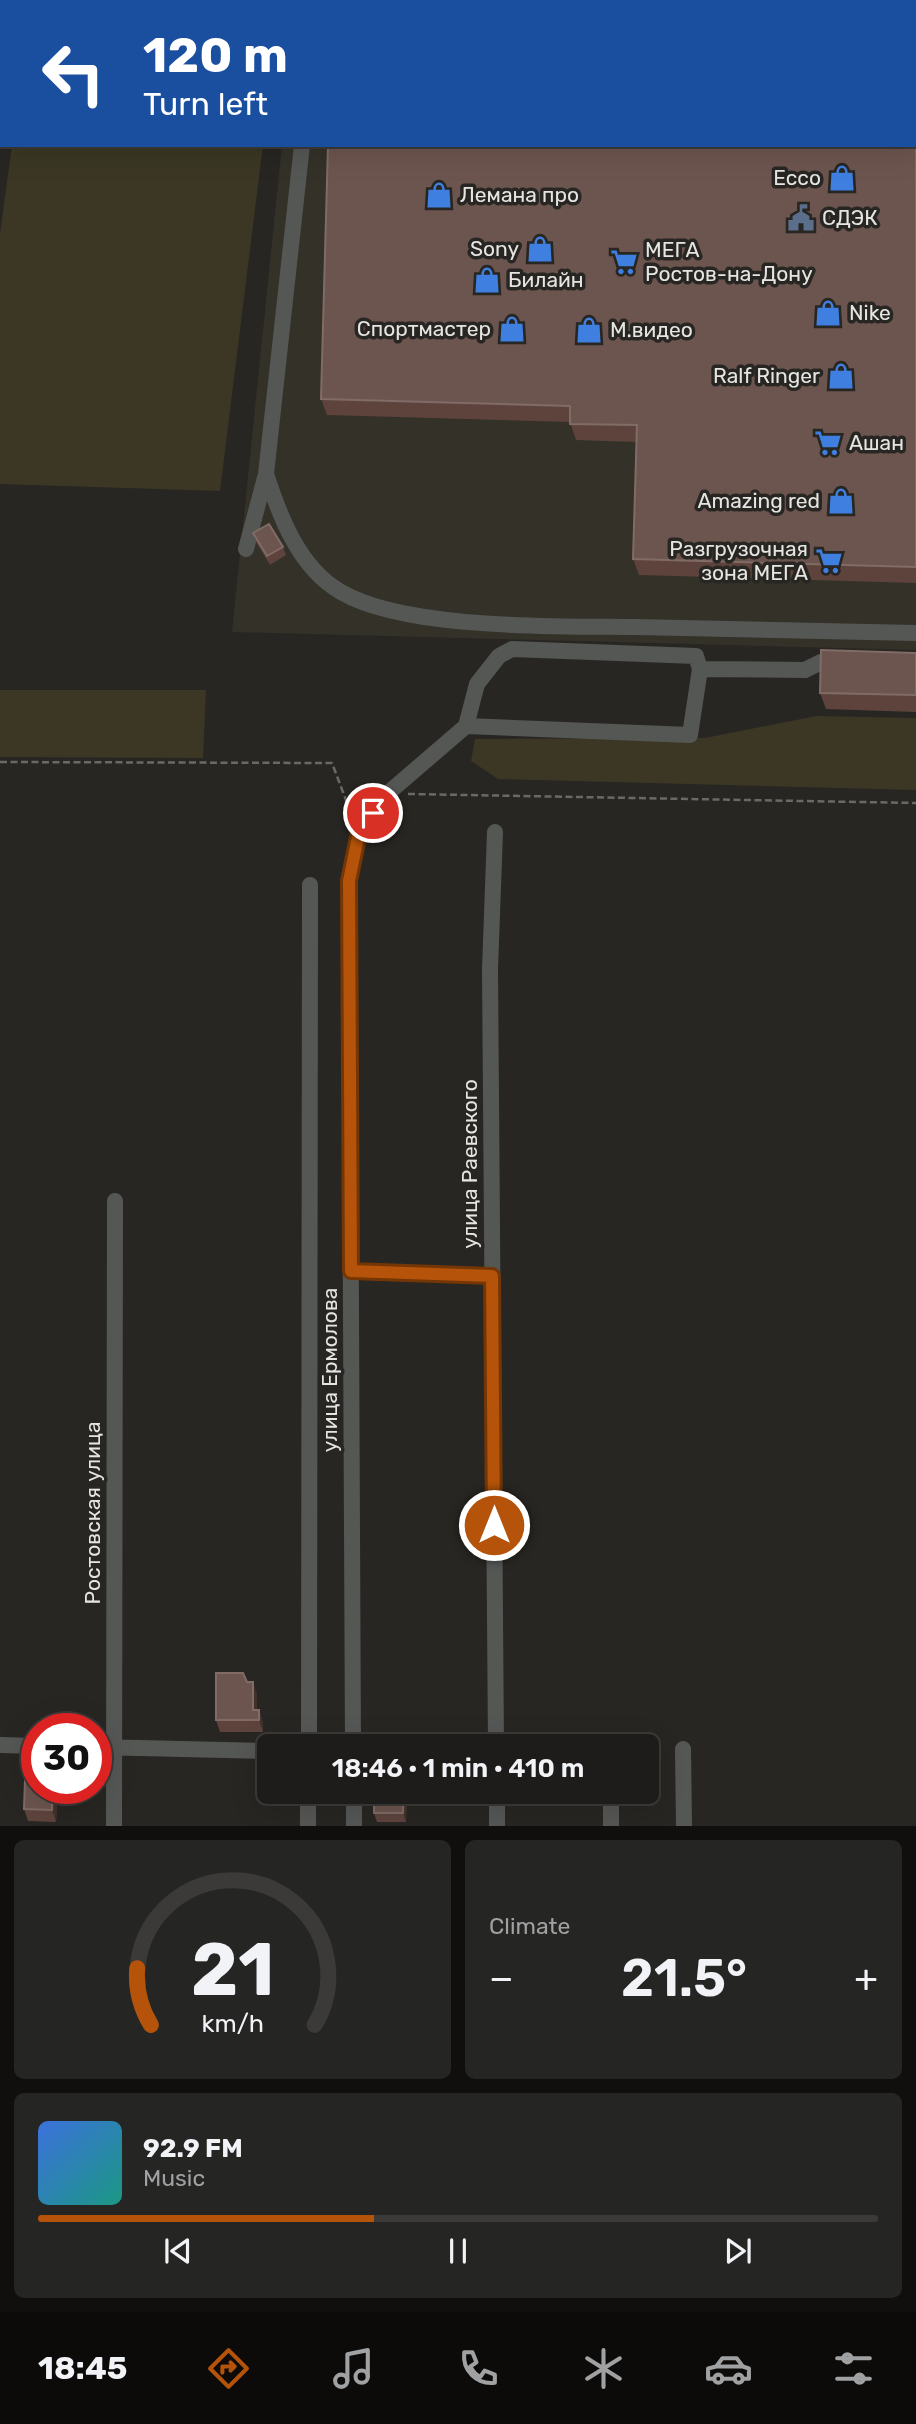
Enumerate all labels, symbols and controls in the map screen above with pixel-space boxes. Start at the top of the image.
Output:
text: 120 m [143,26,288,84]
icon: left [28,28,119,119]
text: Turn left [143,85,268,123]
shop icon: Ecco [827,163,857,193]
place label: Ecco [773,165,821,190]
shop icon: Лемана про [424,180,454,210]
place label: Лемана про [460,182,579,207]
public building icon: СДЭК [786,203,816,233]
place label: СДЭК [822,205,878,230]
shop icon: Sony [525,234,555,264]
place label: Sony [470,236,519,261]
place label: МЕГА Ростов-на-Дону [645,237,813,286]
supermarket icon: МЕГА Ростов-на-Дону [609,247,639,277]
shop icon: Билайн [472,265,502,295]
place label: Билайн [508,267,584,292]
shop icon: Nike [813,298,843,328]
place label: Nike [849,300,891,325]
shop icon: Спортмастер [497,314,527,344]
shop icon: М.видео [574,315,604,345]
place label: Спортмастер [357,316,491,341]
place label: М.видео [610,317,693,342]
shop icon: Ralf Ringer [826,361,856,391]
place label: Ralf Ringer [713,363,820,388]
supermarket icon: Ашан [813,428,843,458]
place label: Ашан [849,430,904,455]
shop icon: Amazing red [826,486,856,516]
place label: Amazing red [697,488,820,513]
place label: Разгрузочная зона МЕГА [669,536,808,585]
supermarket icon: Разгрузочная зона МЕГА [814,546,844,576]
pin [343,783,403,843]
icon: arrive [354,794,392,832]
street label: улица Раевского [457,1079,482,1249]
street label: улица Ермолова [317,1288,342,1452]
street label: Ростовская улица [80,1421,105,1605]
position arrow [457,1488,531,1562]
speed limit sign: 30 [21,1713,112,1804]
text: 18:46 · 1 min · 410 m [332,1753,584,1784]
text: Climate [489,1912,570,1940]
text: 21 [191,1928,274,2014]
text: 21.5° [621,1947,747,2009]
text: − [489,1955,514,2001]
text: + [854,1955,878,2001]
text: km/h [201,2009,264,2038]
text: 92.9 FM [143,2133,243,2164]
text: Music [143,2164,205,2192]
icon: previous [159,2232,197,2270]
icon: pause [439,2232,477,2270]
icon: next [719,2232,757,2270]
icon: directions [204,2344,253,2393]
icon: music [329,2344,378,2393]
icon: phone [454,2344,503,2393]
icon: climate [579,2344,628,2393]
icon: car [704,2344,753,2393]
icon: filters [829,2344,878,2393]
text: 18:45 [38,2349,127,2387]

